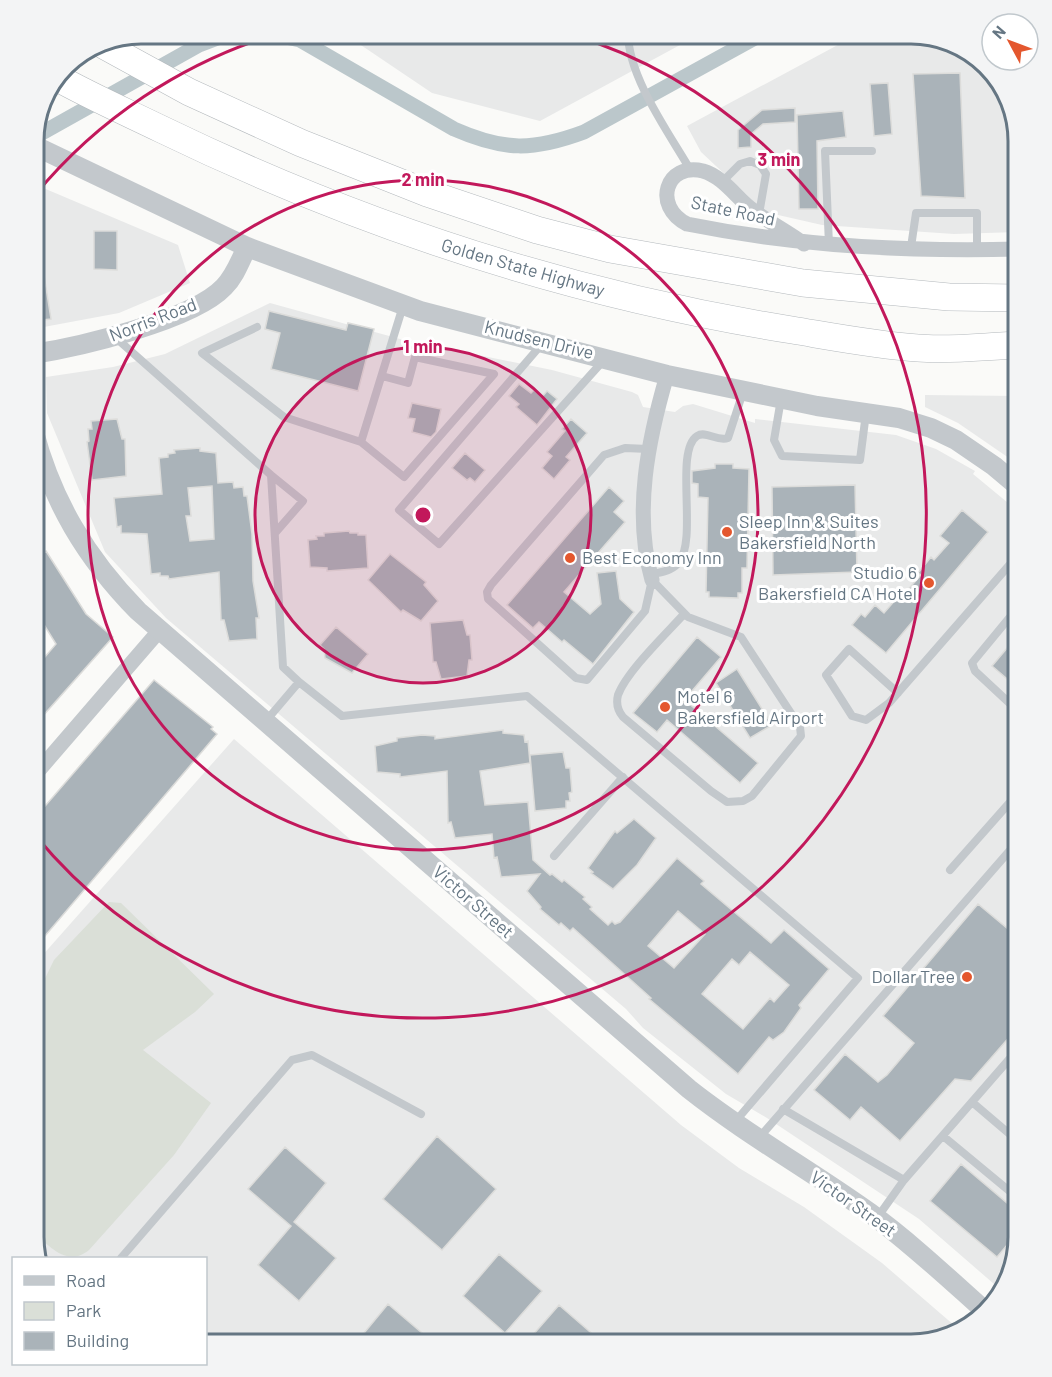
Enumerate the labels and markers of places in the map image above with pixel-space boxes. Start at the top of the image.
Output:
centre of rings [413,505,433,525]
place label: Sleep Inn & Suites Bakersfield North [739,510,879,553]
marker: Sleep Inn & Suites Bakersfield North [720,525,734,539]
place label: Best Economy Inn [582,546,722,568]
marker: Best Economy Inn [563,551,577,565]
place label: Studio 6 Bakersfield CA Hotel [758,561,917,604]
marker: Studio 6 Bakersfield CA Hotel [922,576,936,590]
place label: Motel 6 Bakersfield Airport [677,685,824,728]
marker: Motel 6 Bakersfield Airport [658,700,672,714]
place label: Dollar Tree [871,965,955,987]
marker: Dollar Tree [960,970,974,984]

